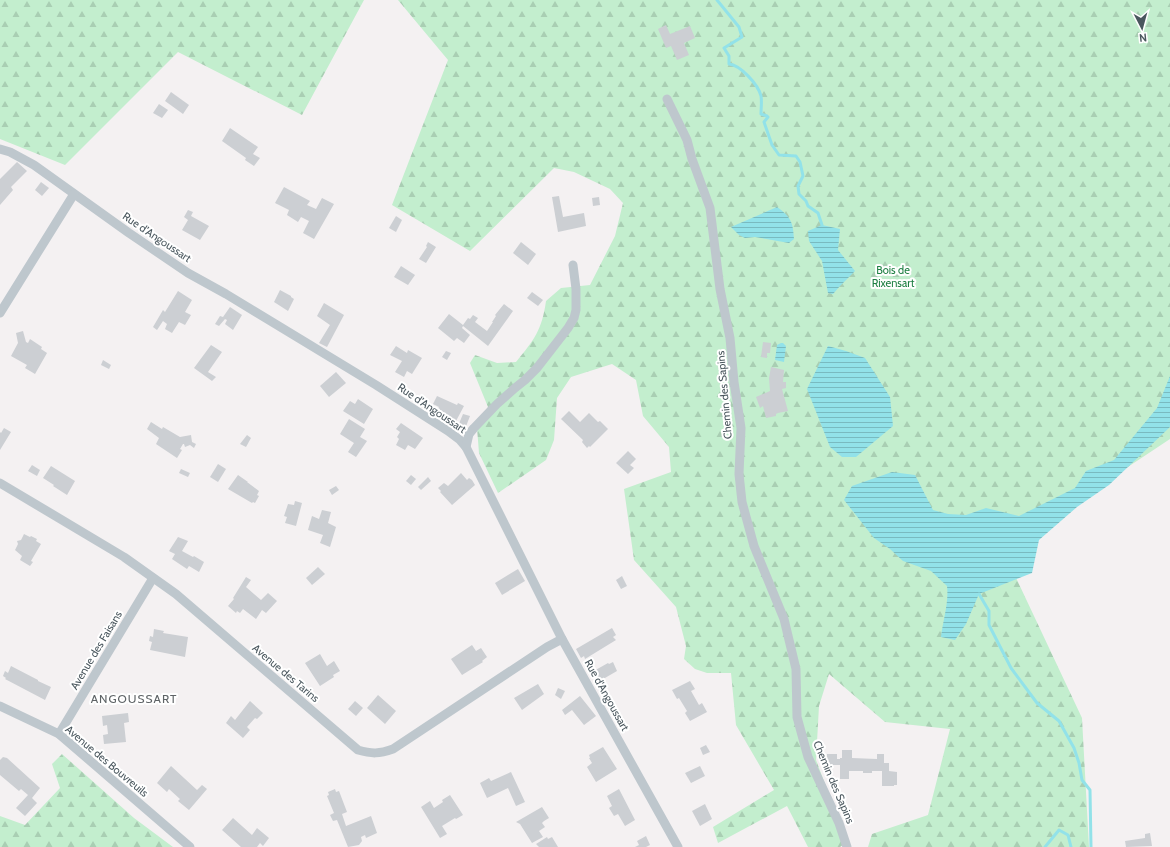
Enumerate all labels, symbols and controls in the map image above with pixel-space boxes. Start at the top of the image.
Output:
north arrow [1122,8,1162,48]
text: N [1138,31,1148,45]
street label: Rue d'Angoussart [120,209,194,265]
park label: Bois de Rixensart [872,263,915,290]
street label: Chemin des Sapins [713,350,735,440]
street label: Rue d'Angoussart [395,380,469,436]
street label: Avenue des Faisans [67,608,125,692]
street label: Avenue des Tarins [250,641,323,705]
street label: Rue d'Angoussart [582,657,633,733]
district label: ANGOUSSART [91,691,177,706]
street label: Avenue des Bouvreuils [63,722,152,800]
street label: Chemin des Sapins [810,738,858,826]

